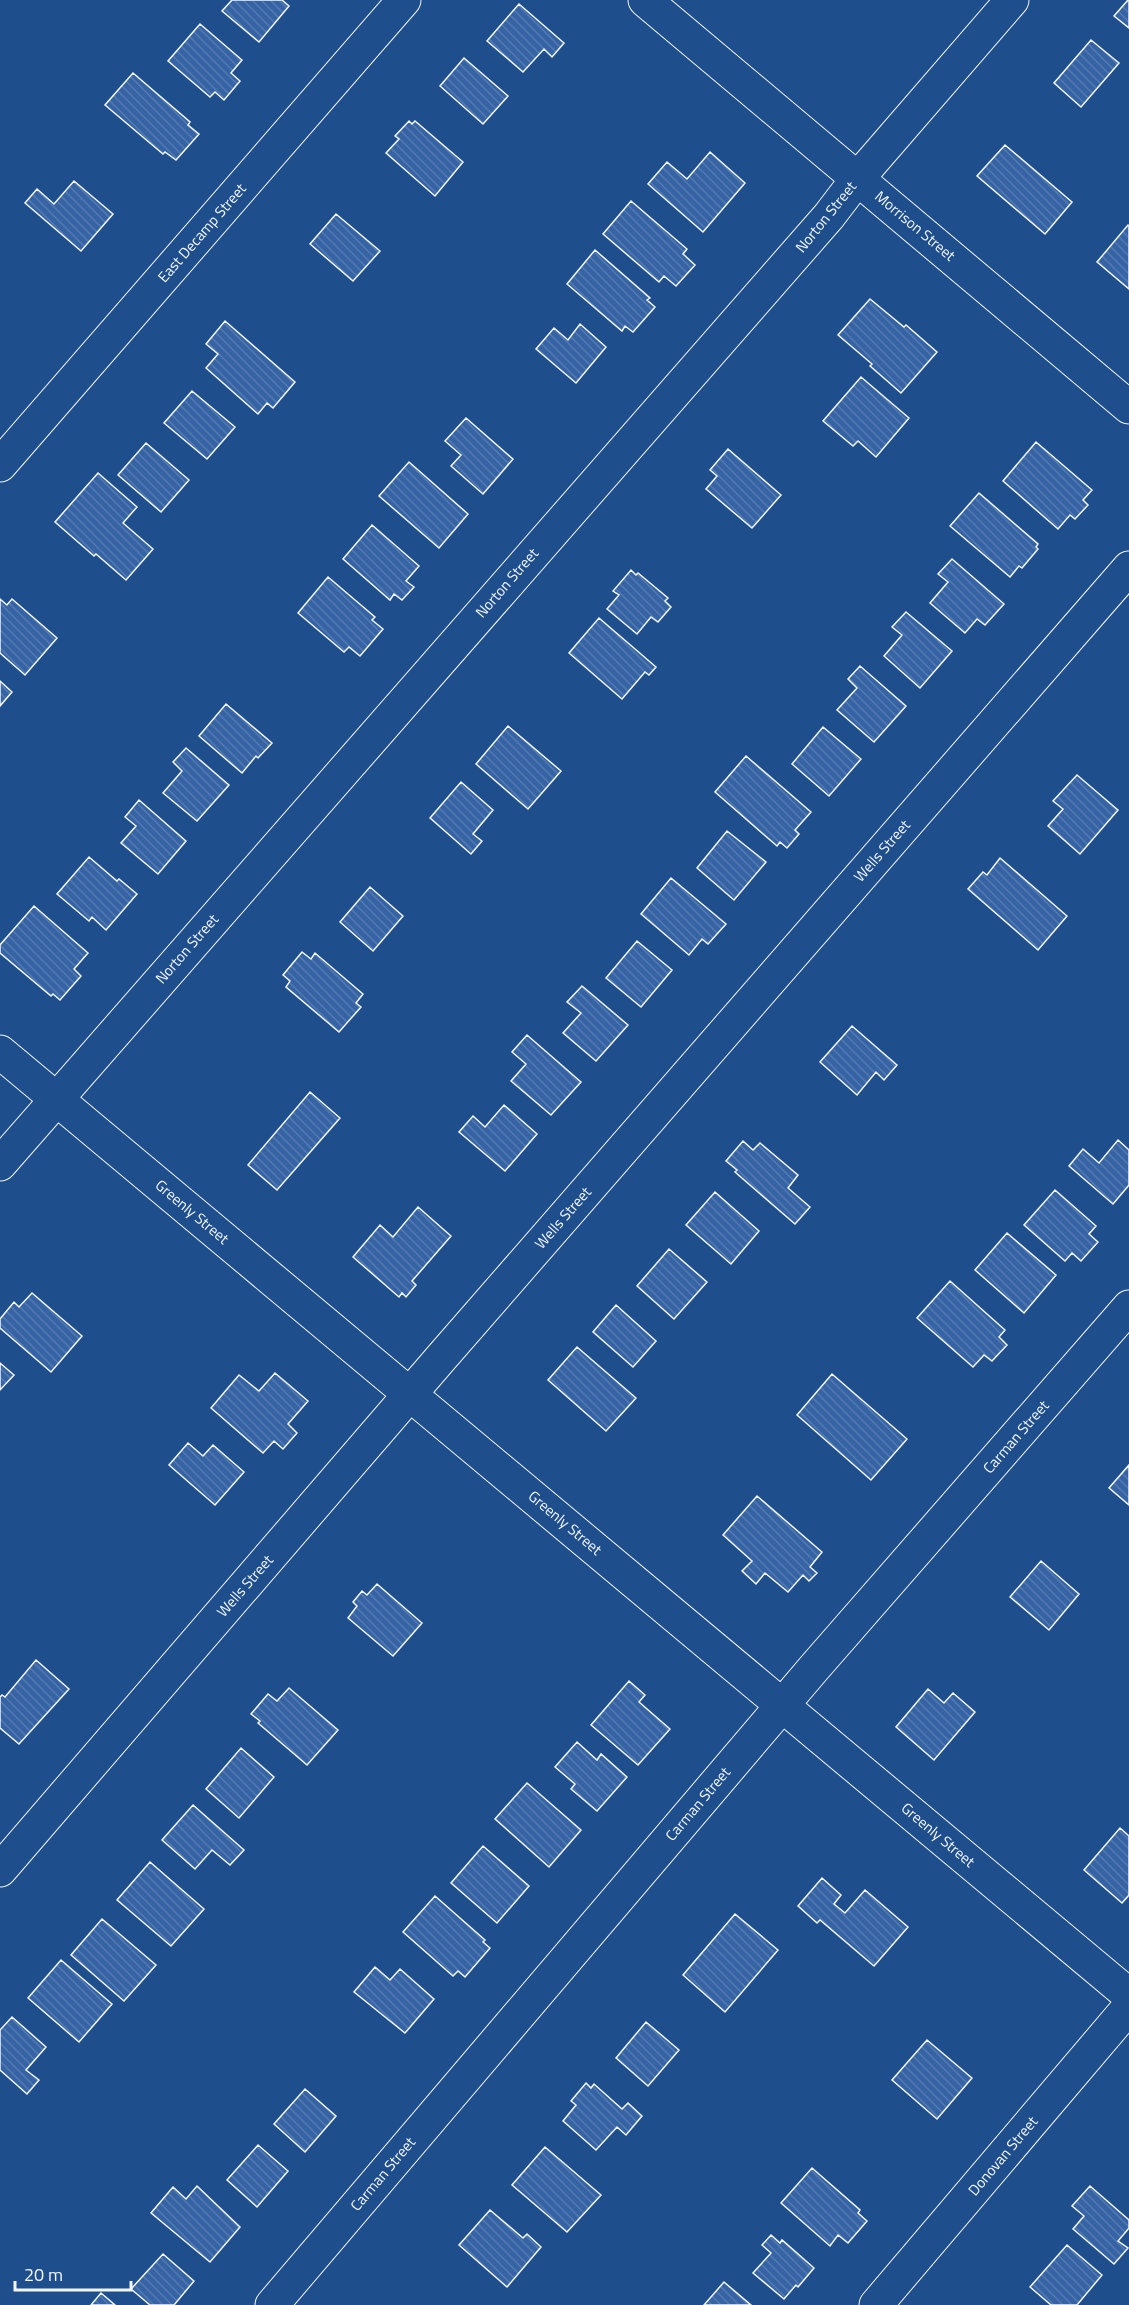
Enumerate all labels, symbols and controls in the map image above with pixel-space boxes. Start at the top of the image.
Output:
street label: Norton Street [789,175,862,257]
street label: East Decamp Street [152,177,252,287]
street label: Morrison Street [870,185,961,267]
street label: Norton Street [470,542,544,623]
street label: Wells Street [848,814,916,887]
street label: Norton Street [150,908,224,989]
street label: Greenly Street [150,1174,235,1250]
street label: Wells Street [529,1181,597,1254]
street label: Carman Street [977,1394,1055,1479]
street label: Greenly Street [523,1485,608,1561]
street label: Wells Street [211,1549,279,1622]
street label: Carman Street [660,1761,736,1846]
street label: Greenly Street [896,1797,981,1873]
street label: Donovan Street [962,2110,1043,2201]
street label: Carman Street [345,2131,421,2216]
scale bar [15,2254,130,2292]
text: 20 m [24,2261,63,2288]

